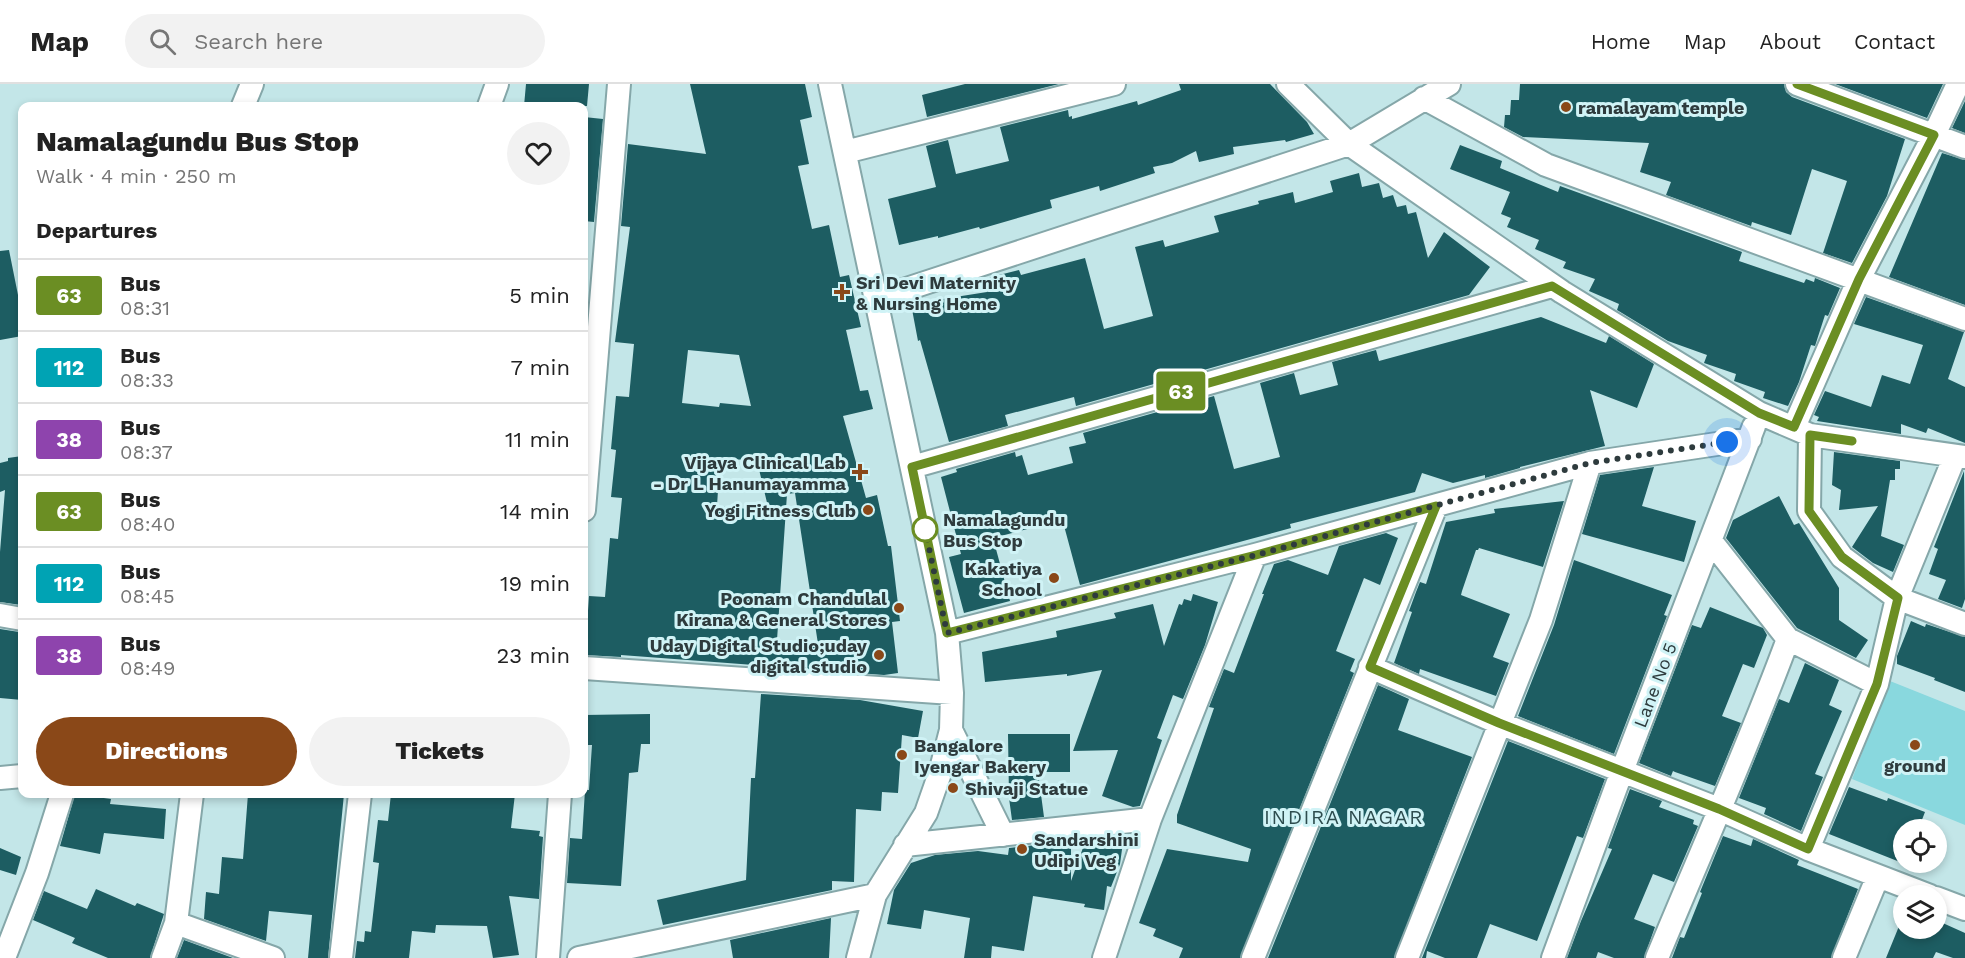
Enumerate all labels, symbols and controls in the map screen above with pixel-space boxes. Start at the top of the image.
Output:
search box [125,14,545,68]
text: Map [30,25,89,58]
icon: search [146,25,179,58]
text: Search here [194,29,323,54]
text: Home [1591,29,1651,54]
text: Map [1684,29,1727,54]
text: About [1760,29,1821,54]
text: Contact [1854,29,1935,54]
place label: ramalayam temple [1578,97,1744,118]
marker: ramalayam temple [1559,100,1573,114]
button: heart [507,122,570,185]
text: Namalagundu Bus Stop [36,125,359,158]
text: Walk · 4 min · 250 m [36,164,237,188]
text: Departures [36,218,157,243]
text: Bus [120,271,160,296]
place label: Sri Devi Maternity & Nursing Home [856,272,1017,314]
text: 63 [56,283,82,308]
text: 5 min [509,283,570,308]
marker: Sri Devi Maternity & Nursing Home [833,283,851,301]
text: 08:31 [120,296,170,320]
text: Bus [120,343,160,368]
text: 112 [54,355,84,380]
text: 7 min [510,355,570,380]
text: 08:33 [120,368,174,392]
line badge: 63 [1154,372,1208,410]
text: 63 [1168,379,1194,404]
text: Bus [120,415,160,440]
text: 38 [56,427,82,452]
text: 11 min [505,427,570,452]
your location [1712,427,1742,457]
text: 08:37 [120,440,173,464]
place label: Vijaya Clinical Lab - Dr L Hanumayamma [653,452,847,494]
marker: Vijaya Clinical Lab - Dr L Hanumayamma [851,463,869,481]
text: Bus [120,487,160,512]
text: 63 [56,499,82,524]
text: 14 min [500,499,570,524]
place label: Yogi Fitness Club [704,500,856,521]
marker: Yogi Fitness Club [861,503,875,517]
place label: Namalagundu Bus Stop [943,509,1065,551]
text: 08:40 [120,512,175,536]
marker: Namalagundu Bus Stop [912,516,938,542]
place label: Kakatiya School [965,558,1043,600]
text: Bus [120,559,160,584]
text: 112 [54,571,84,596]
text: 19 min [500,571,570,596]
marker: Kakatiya School [1047,571,1061,585]
text: 08:45 [120,584,175,608]
place label: Poonam Chandulal Kirana & General Stores [676,588,887,630]
marker: Poonam Chandulal Kirana & General Stores [892,601,906,615]
text: Bus [120,631,160,656]
place label: Uday Digital Studio;uday digital studio [650,635,868,677]
street label: Lane No 5 [1629,640,1681,730]
text: 38 [56,643,82,668]
text: 23 min [496,643,570,668]
marker: Uday Digital Studio;uday digital studio [872,648,886,662]
text: 08:49 [120,656,175,680]
button: Directions [36,717,297,786]
button: Tickets [309,717,570,786]
place label: Bangalore Iyengar Bakery [914,735,1047,777]
marker: ground [1908,738,1922,752]
marker: Bangalore Iyengar Bakery [895,748,909,762]
place label: ground [1884,755,1946,776]
place label: Shivaji Statue [965,778,1088,799]
marker: Shivaji Statue [946,781,960,795]
district label: INDIRA NAGAR [1264,805,1424,829]
map controls [1893,819,1947,939]
button: locate [1893,819,1947,873]
place label: Sandarshini Udipi Veg [1034,829,1139,871]
marker: Sandarshini Udipi Veg [1015,842,1029,856]
button: layers [1893,885,1947,939]

